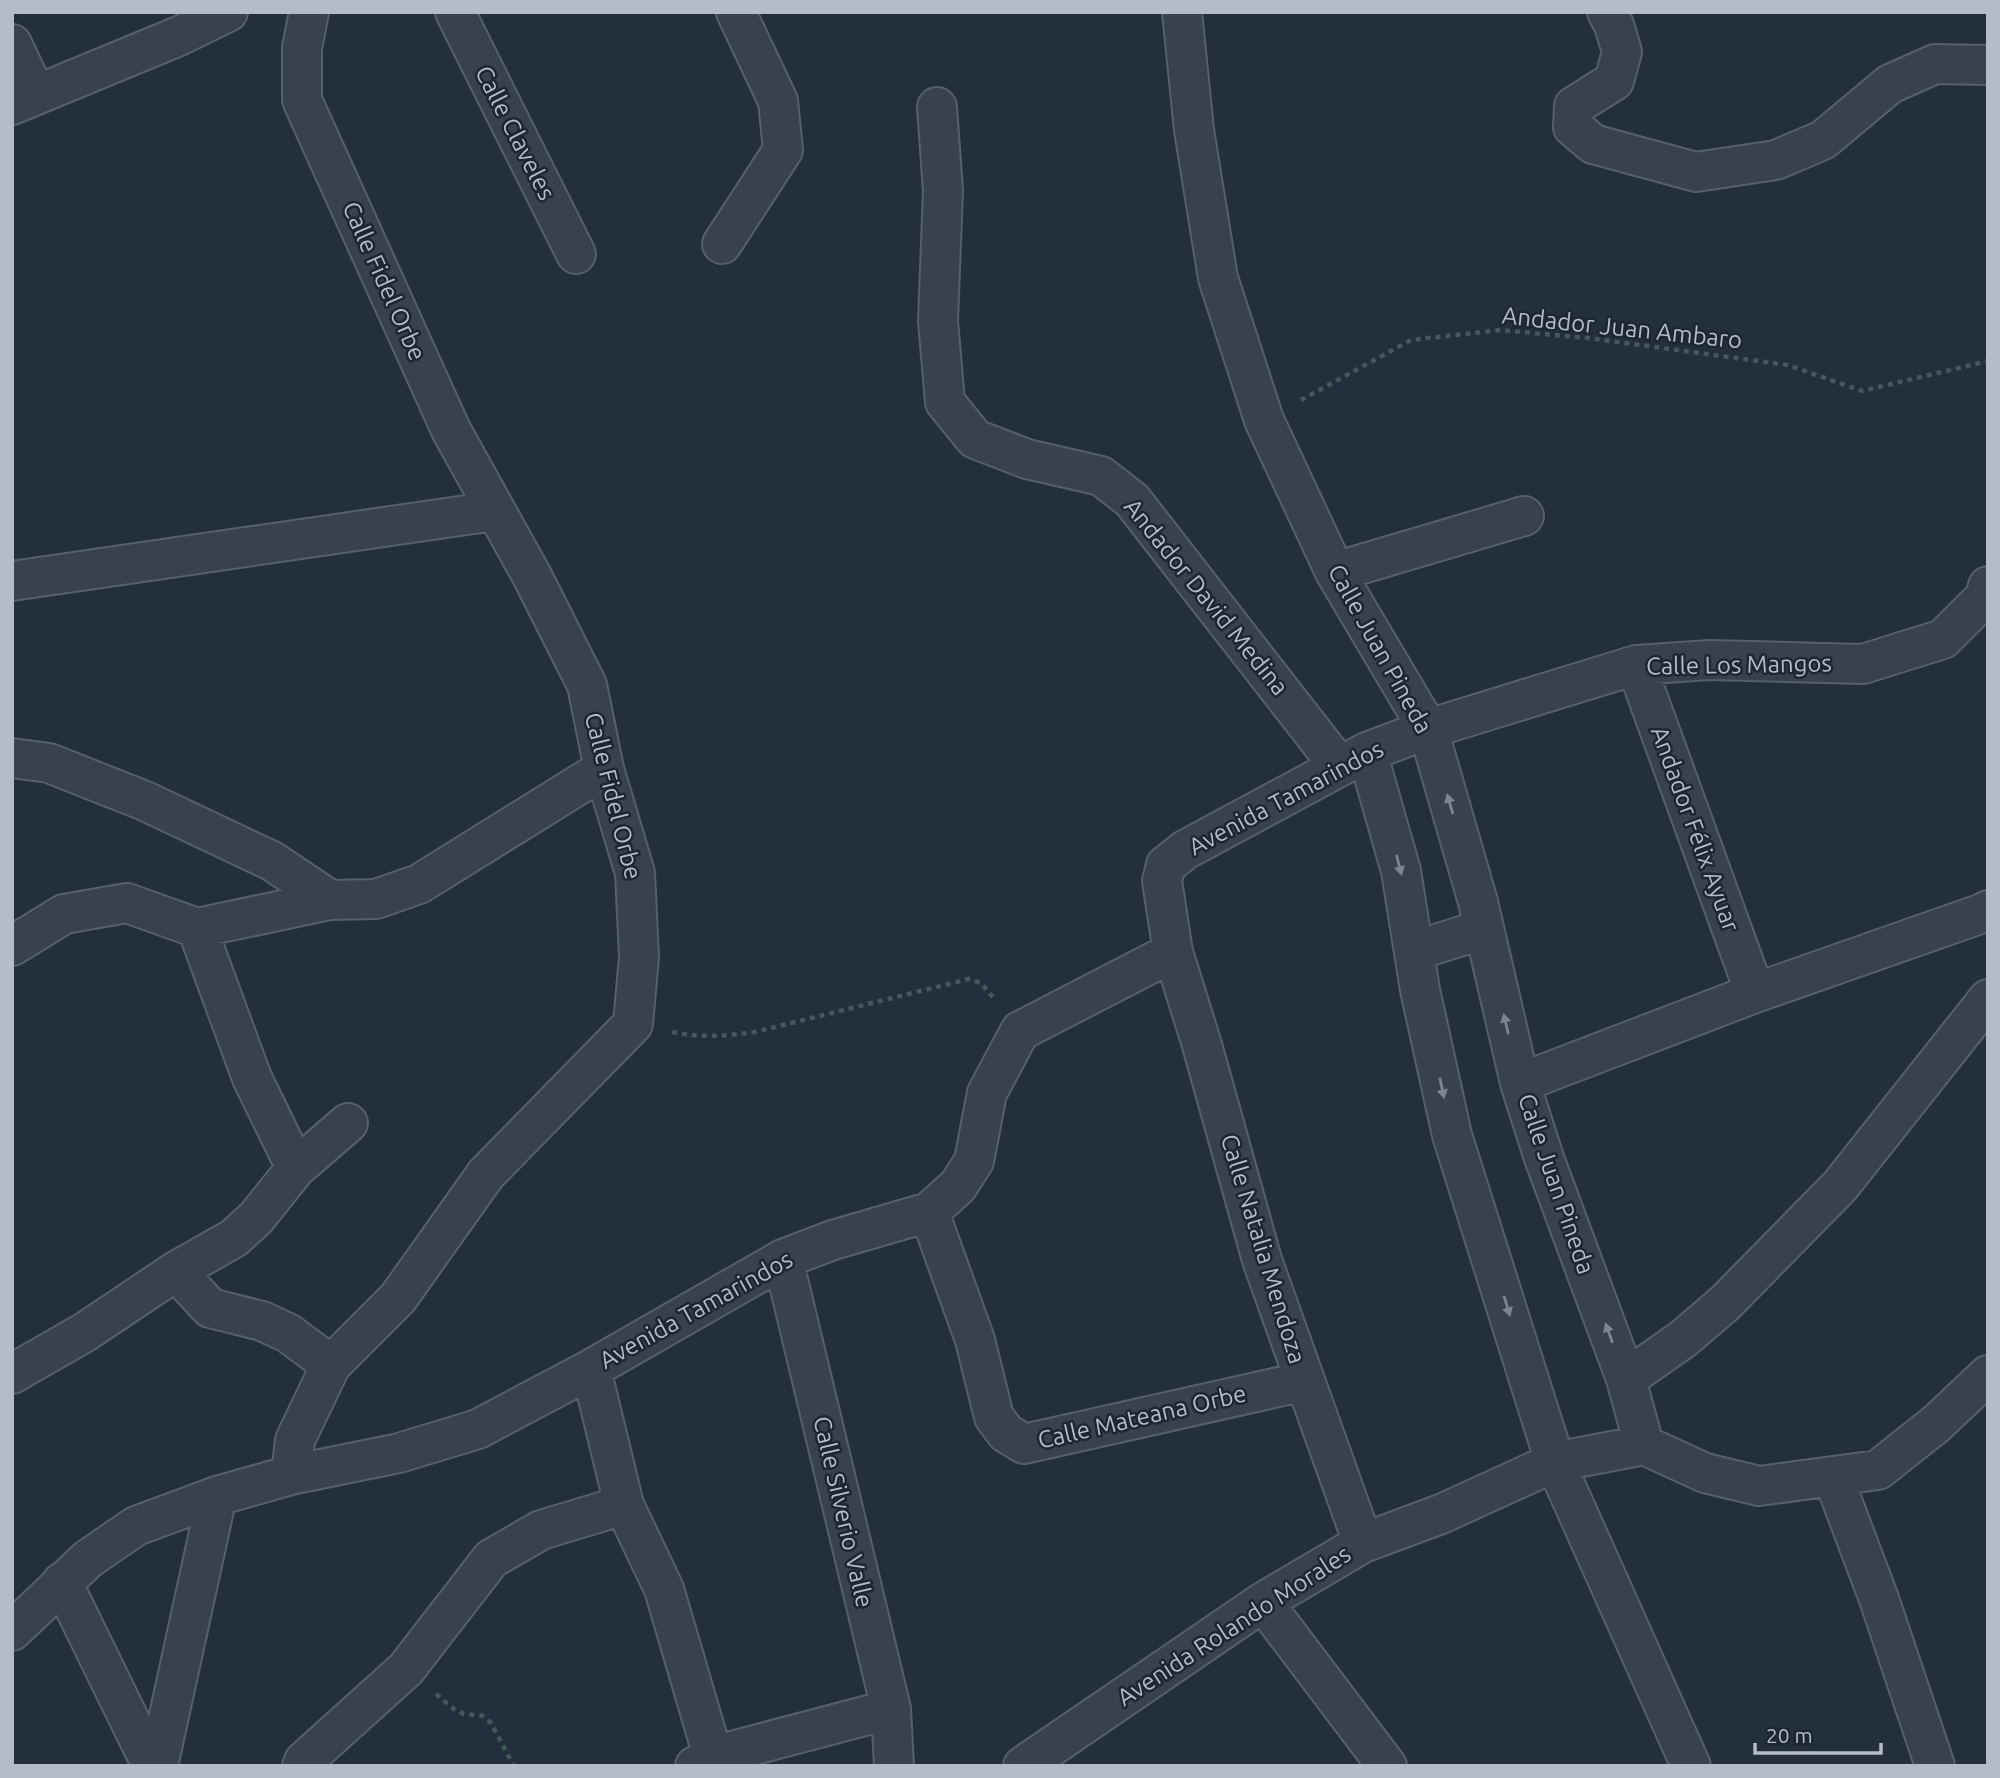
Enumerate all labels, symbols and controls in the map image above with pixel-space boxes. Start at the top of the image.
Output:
street label: Calle Claveles [470,61,561,204]
street label: Calle Fidel Orbe [337,197,432,364]
street label: Andador Juan Ambaro [1501,301,1743,354]
street label: Andador David Medina [1119,493,1294,700]
street label: Calle Juan Pineda [1323,560,1438,738]
street label: Calle Los Mangos [1646,649,1832,680]
street label: Calle Fidel Orbe [580,710,647,882]
street label: Andador Félix Ayuar [1646,723,1745,935]
street label: Avenida Tamarindos [1184,735,1388,860]
one-way arrow [1444,793,1454,814]
one-way arrow [1394,854,1405,876]
one-way arrow [1501,1013,1512,1035]
one-way arrow [1437,1077,1448,1099]
street label: Calle Juan Pineda [1513,1090,1600,1278]
street label: Calle Natalia Mendoza [1216,1131,1311,1367]
street label: Avenida Tamarindos [595,1245,797,1374]
one-way arrow [1502,1296,1512,1317]
one-way arrow [1603,1322,1614,1343]
street label: Calle Mateana Orbe [1035,1379,1249,1454]
street label: Calle Silverio Valle [808,1414,879,1610]
street label: Avenida Rolando Morales [1112,1540,1355,1711]
scale bar [1755,1712,1881,1756]
text: 20 m [1766,1723,1813,1747]

